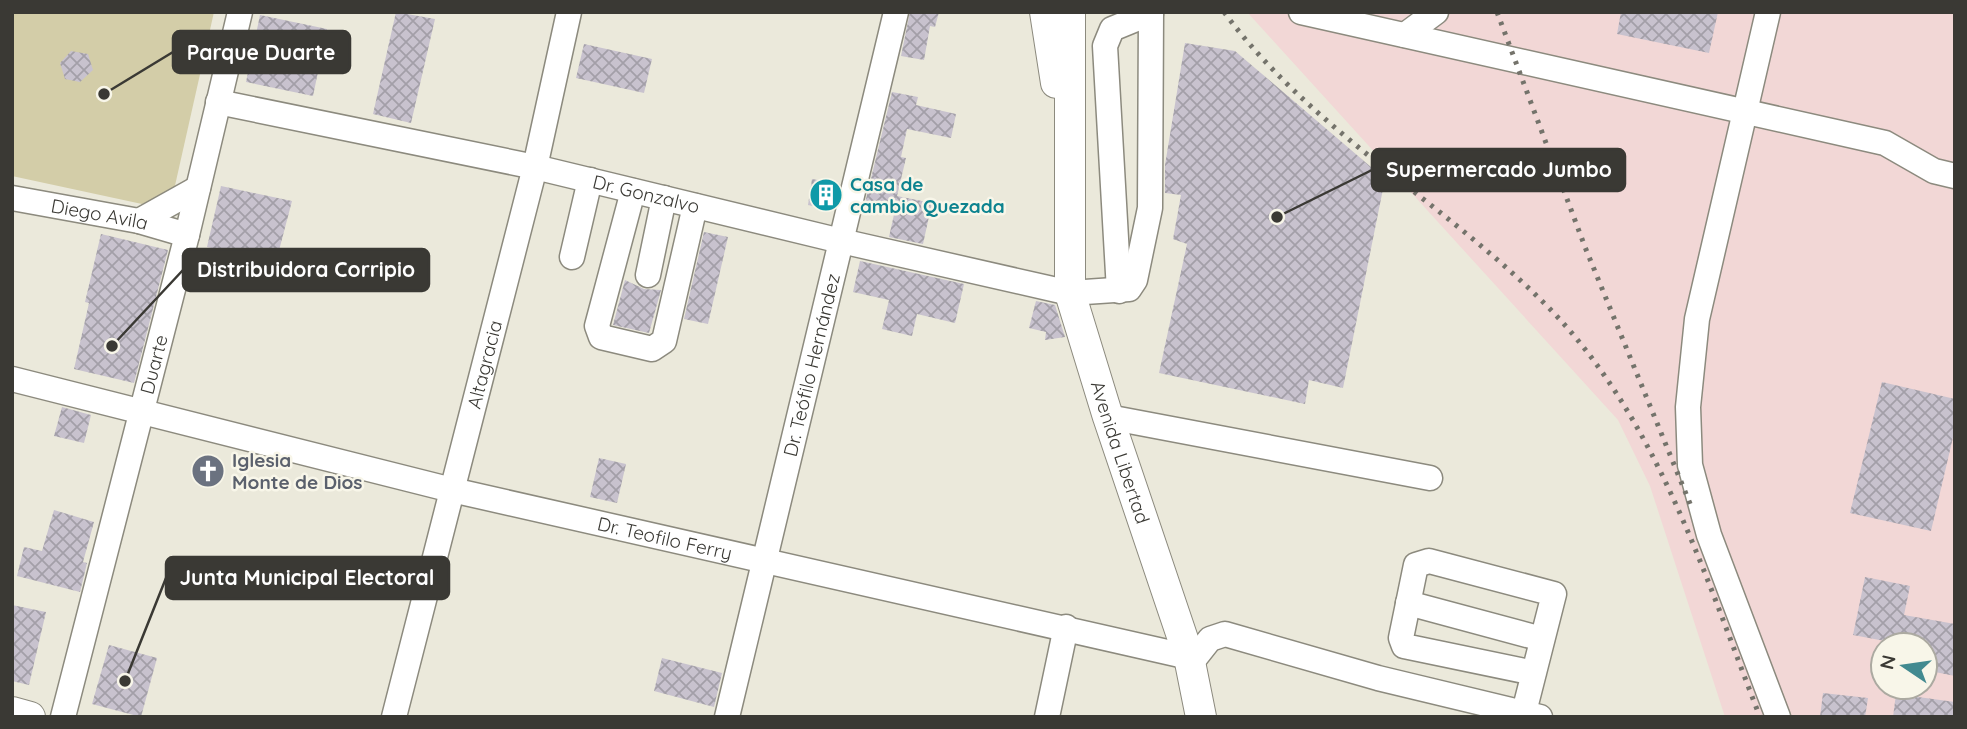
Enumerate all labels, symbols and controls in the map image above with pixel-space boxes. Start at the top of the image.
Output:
callout: Parque Duarte [173,31,350,73]
text: Parque Duarte [187,39,335,65]
callout: Supermercado Jumbo [1372,149,1625,191]
text: Supermercado Jumbo [1386,156,1612,182]
street label: Dr. Gonzalvo [590,169,702,218]
place label: Casa de cambio Quezada [850,172,1005,218]
building icon: Casa de cambio Quezada [807,176,845,214]
street label: Diego Avila [49,193,151,235]
callout: Distribuidora Corripio [183,249,429,291]
text: Distribuidora Corripio [197,256,415,282]
street label: Dr. Teófilo Hernández [778,271,845,459]
street label: Altagracia [462,318,507,411]
street label: Duarte [135,332,173,397]
street label: Avenida Libertad [1086,378,1155,527]
place label: Iglesia Monte de Dios [232,448,363,494]
church icon: Iglesia Monte de Dios [189,452,227,490]
street label: Dr. Teofilo Ferry [595,511,735,565]
callout: Junta Municipal Electoral [166,557,449,599]
text: Junta Municipal Electoral [180,564,434,590]
north arrow [1869,631,1939,701]
text: N [1874,653,1901,672]

